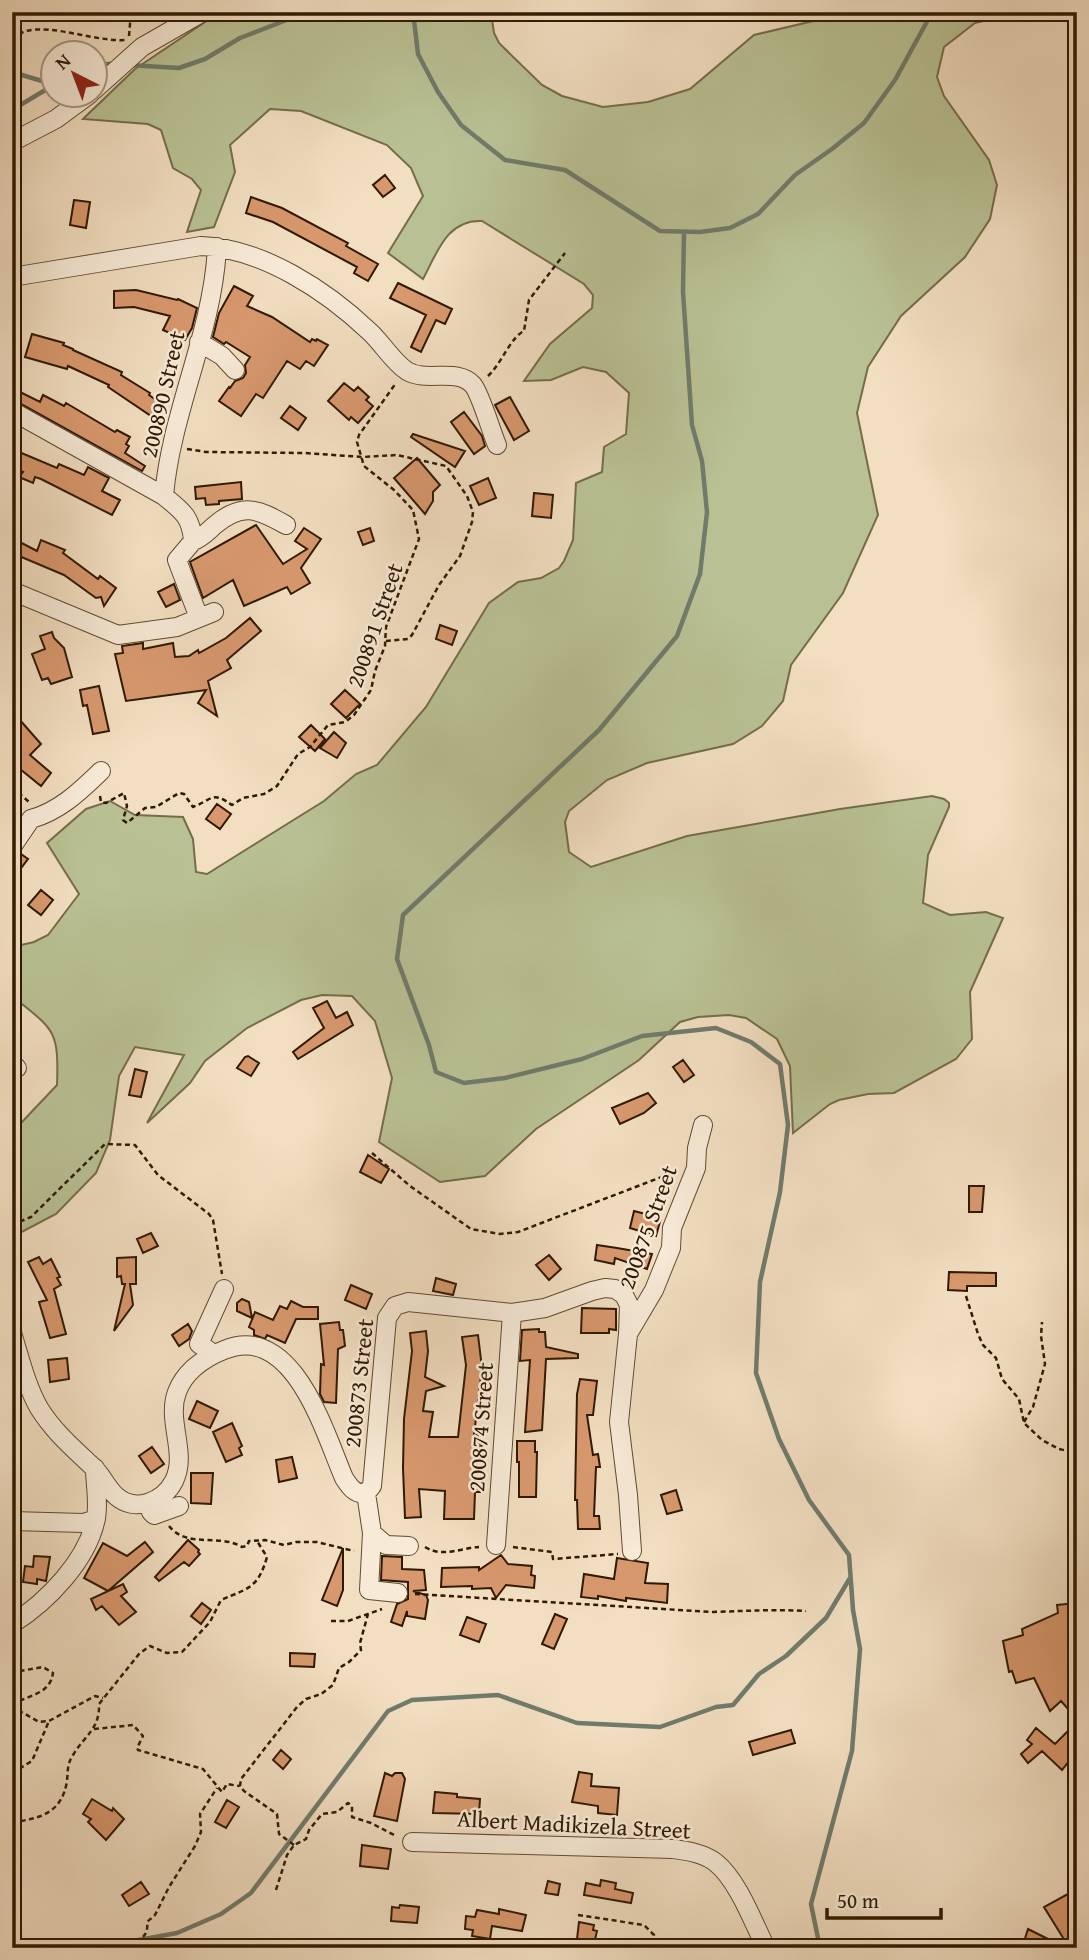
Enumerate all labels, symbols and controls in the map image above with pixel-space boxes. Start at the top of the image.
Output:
north arrow [38,38,108,108]
text: N [49,47,77,76]
street label: 200890 Street [131,327,193,461]
street label: 200891 Street [337,558,411,692]
street label: 200875 Street [609,1160,685,1294]
street label: 200873 Street [335,1317,381,1449]
street label: 200874 Street [459,1361,501,1493]
street label: Albert Madikizela Street [456,1801,692,1847]
scale bar [827,1876,940,1920]
text: 50 m [837,1885,879,1916]

